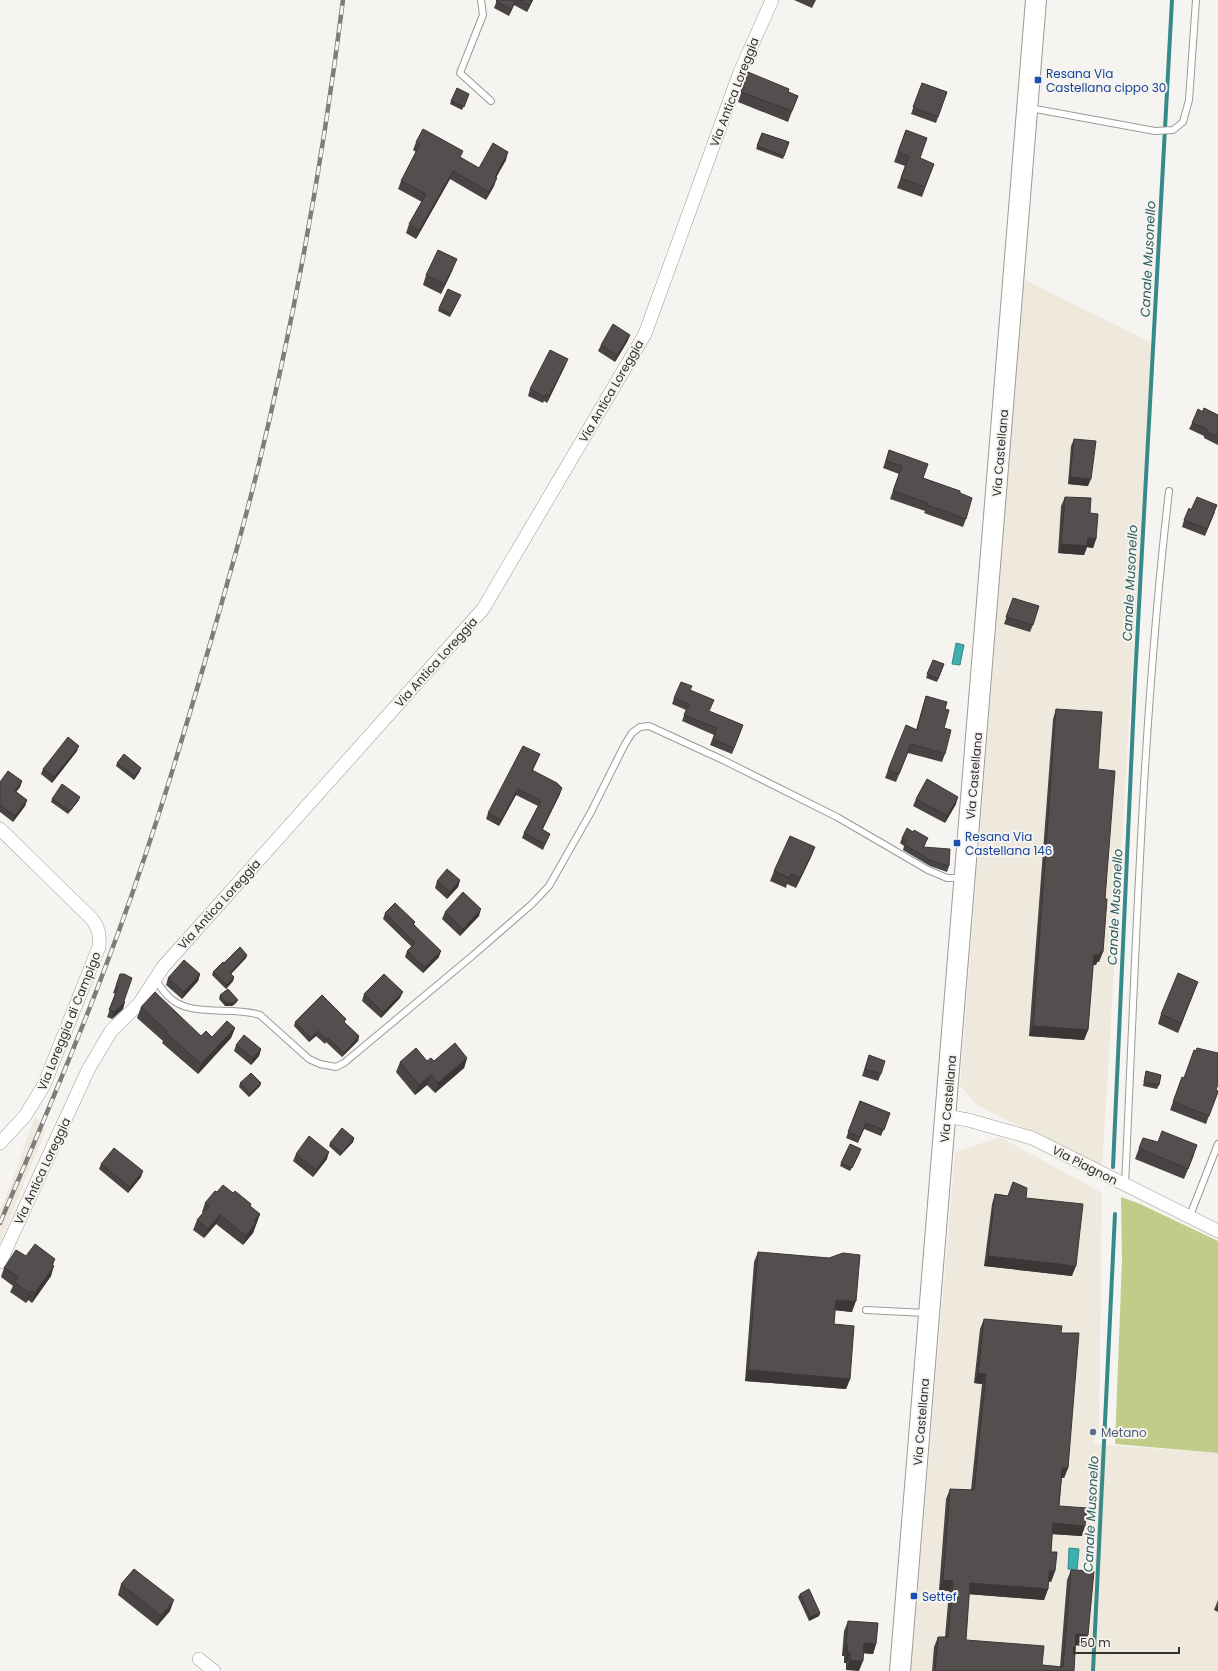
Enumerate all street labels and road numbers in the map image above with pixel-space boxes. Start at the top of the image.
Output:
street label: Via Antica Loreggia [705,35,763,149]
street label: Via Antica Loreggia [575,336,647,446]
street label: Via Castellana [988,409,1012,497]
street label: Via Antica Loreggia [391,613,481,711]
street label: Via Castellana [962,732,986,820]
street label: Via Antica Loreggia [174,855,264,953]
street label: Via Loreggia di Campigo [33,949,105,1093]
street label: Via Castellana [936,1055,960,1143]
street label: Via Antica Loreggia [10,1115,74,1227]
street label: Via Piagnon [1049,1141,1121,1189]
street label: Via Castellana [909,1378,933,1466]

